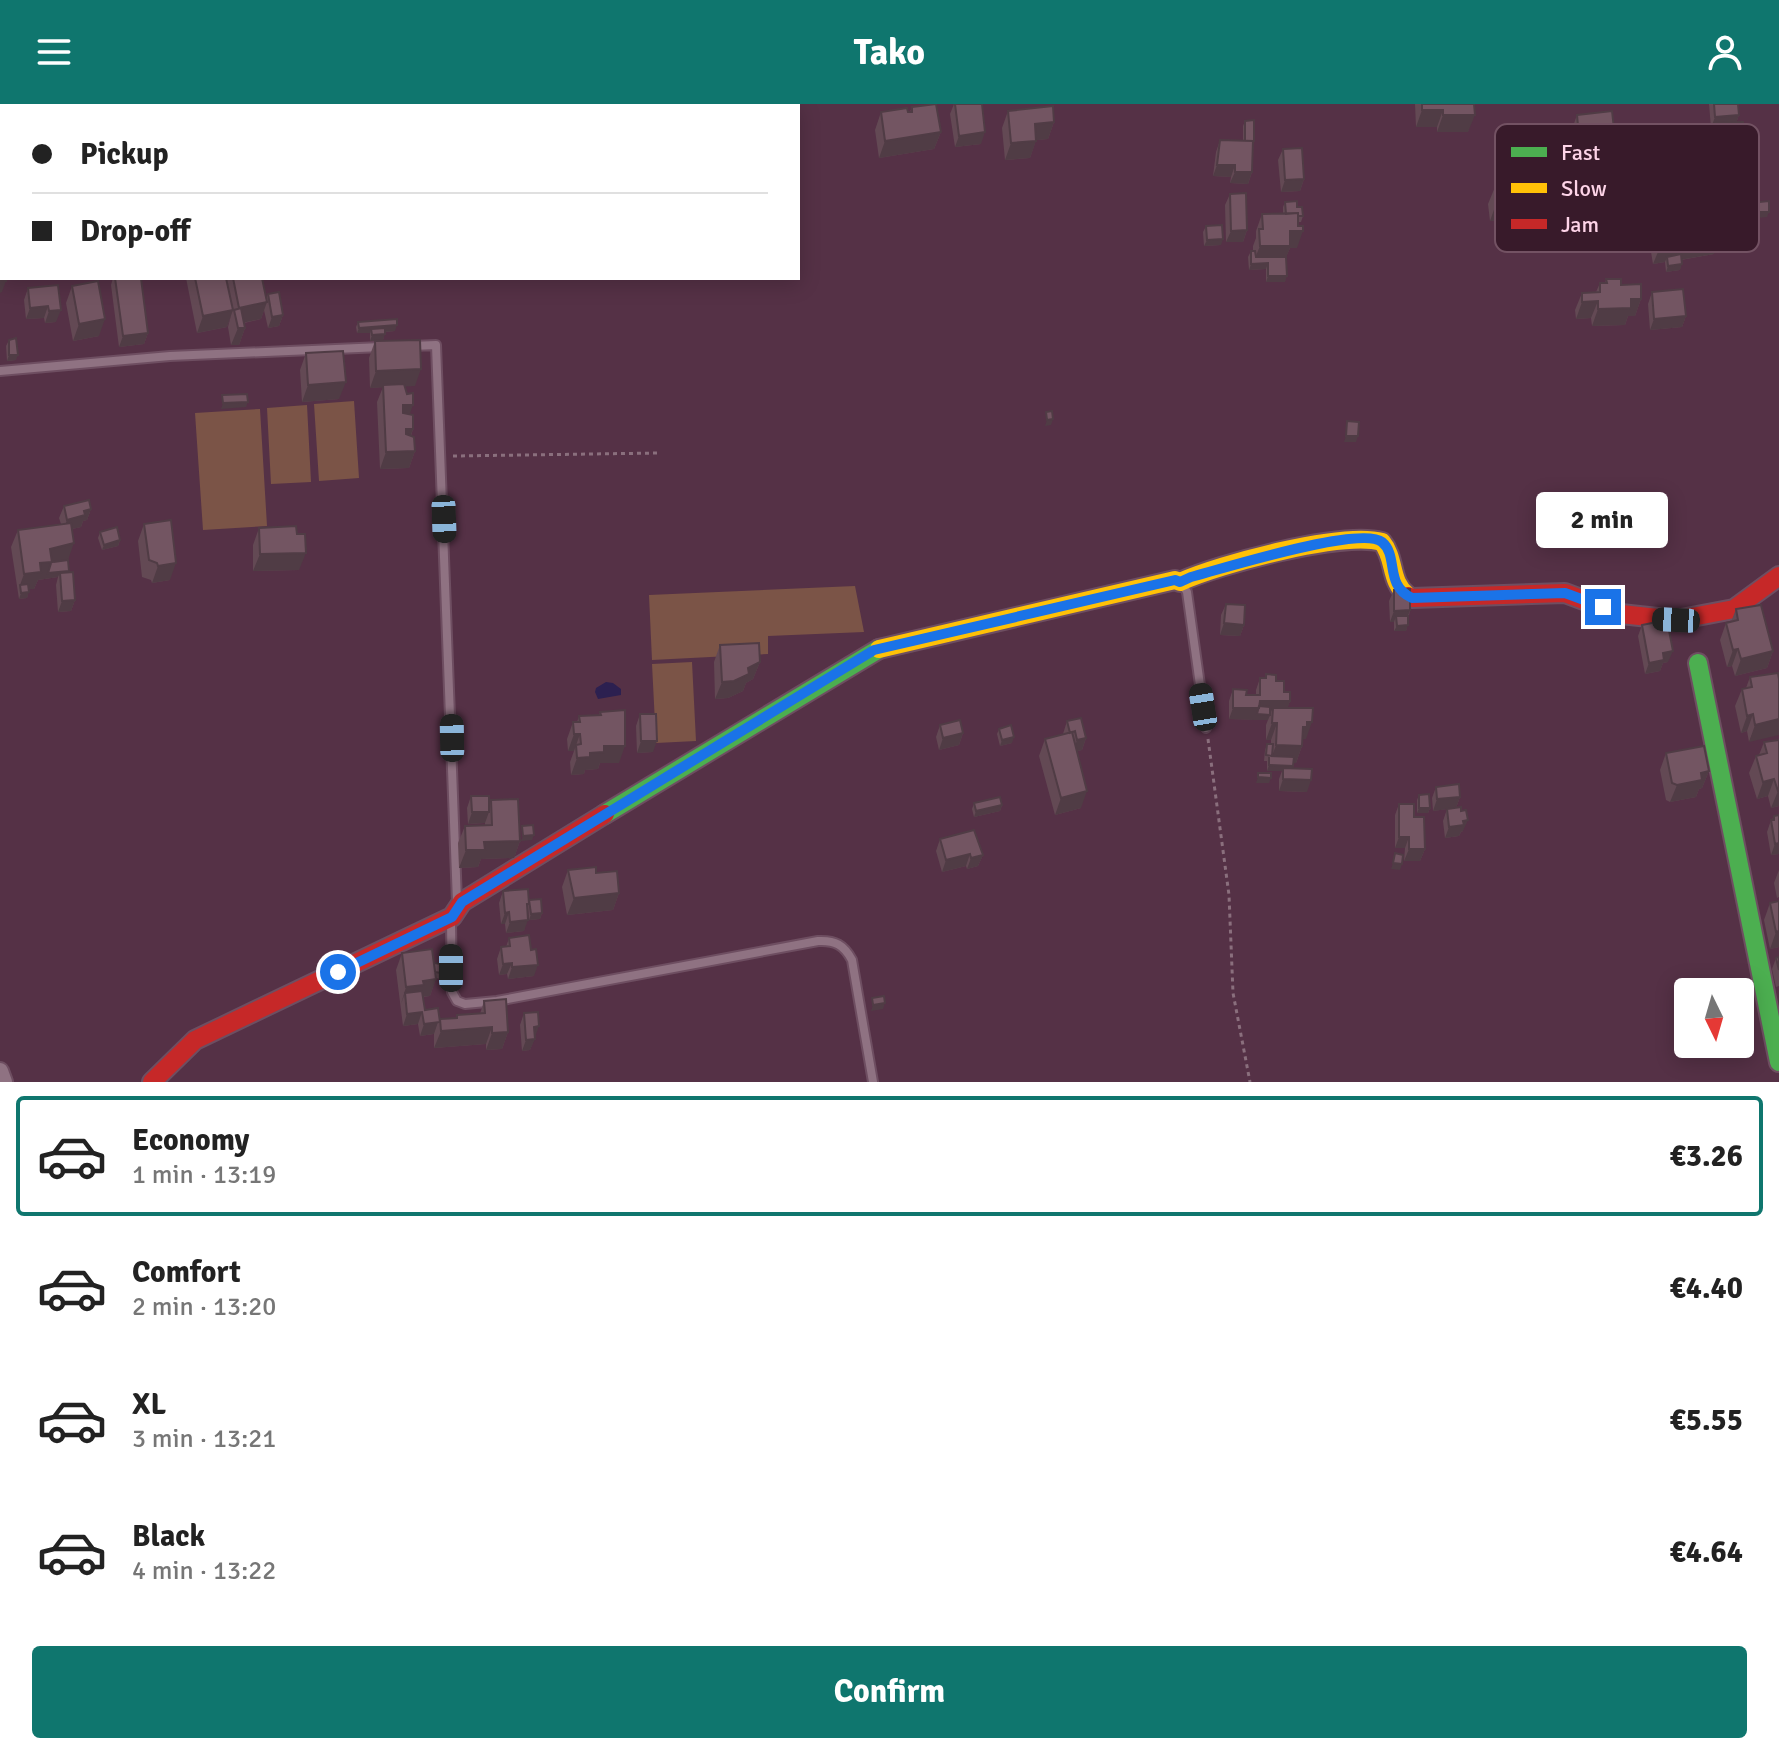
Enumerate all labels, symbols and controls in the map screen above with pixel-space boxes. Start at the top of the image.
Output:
icon: menu [32,30,76,74]
text: Tako [854,30,925,75]
icon: person [1703,30,1747,74]
legend [1495,124,1759,252]
text: Pickup [80,136,169,173]
text: Fast [1561,139,1601,166]
text: Slow [1561,175,1607,202]
text: Jam [1561,211,1599,238]
text: Drop-off [80,213,190,250]
callout: 2 min [1537,491,1669,547]
car [431,495,457,543]
text: 2 min [1571,504,1633,536]
route end [1585,589,1621,625]
car [1651,607,1701,633]
car [1187,681,1219,733]
car [440,714,464,762]
car [439,944,463,992]
route start [320,954,356,990]
north arrow [1674,978,1754,1058]
map controls [1674,978,1754,1058]
icon: car [36,1120,108,1192]
text: Economy [132,1122,249,1159]
text: €3.26 [1670,1138,1743,1175]
text: 1 min · 13:19 [132,1159,276,1191]
icon: car [36,1252,108,1324]
text: Comfort [132,1254,241,1291]
text: €4.40 [1670,1270,1743,1307]
text: 2 min · 13:20 [132,1291,276,1323]
icon: car [36,1384,108,1456]
text: XL [132,1386,166,1423]
text: €5.55 [1670,1402,1743,1439]
text: 3 min · 13:21 [132,1423,276,1455]
icon: car [36,1516,108,1588]
text: Black [132,1518,205,1555]
text: €4.64 [1670,1534,1743,1571]
text: 4 min · 13:22 [132,1555,276,1587]
button: Confirm [32,1646,1747,1738]

